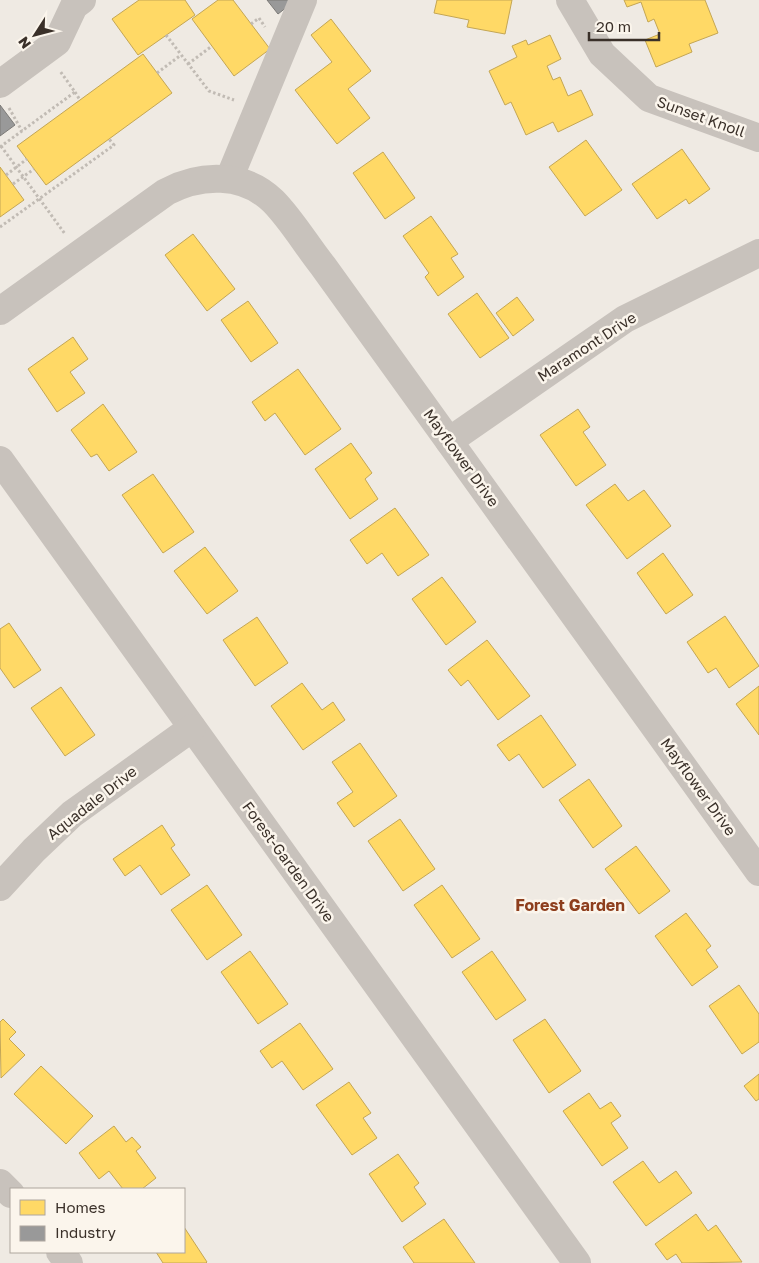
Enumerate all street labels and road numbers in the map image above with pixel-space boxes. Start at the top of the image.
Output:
street label: Sunset Knoll [655,92,748,140]
street label: Maramont Drive [534,307,639,385]
street label: Mayflower Drive [420,405,503,510]
street label: Mayflower Drive [657,734,740,839]
street label: Aquadale Drive [43,761,140,843]
street label: Forest-Garden Drive [239,798,339,925]

